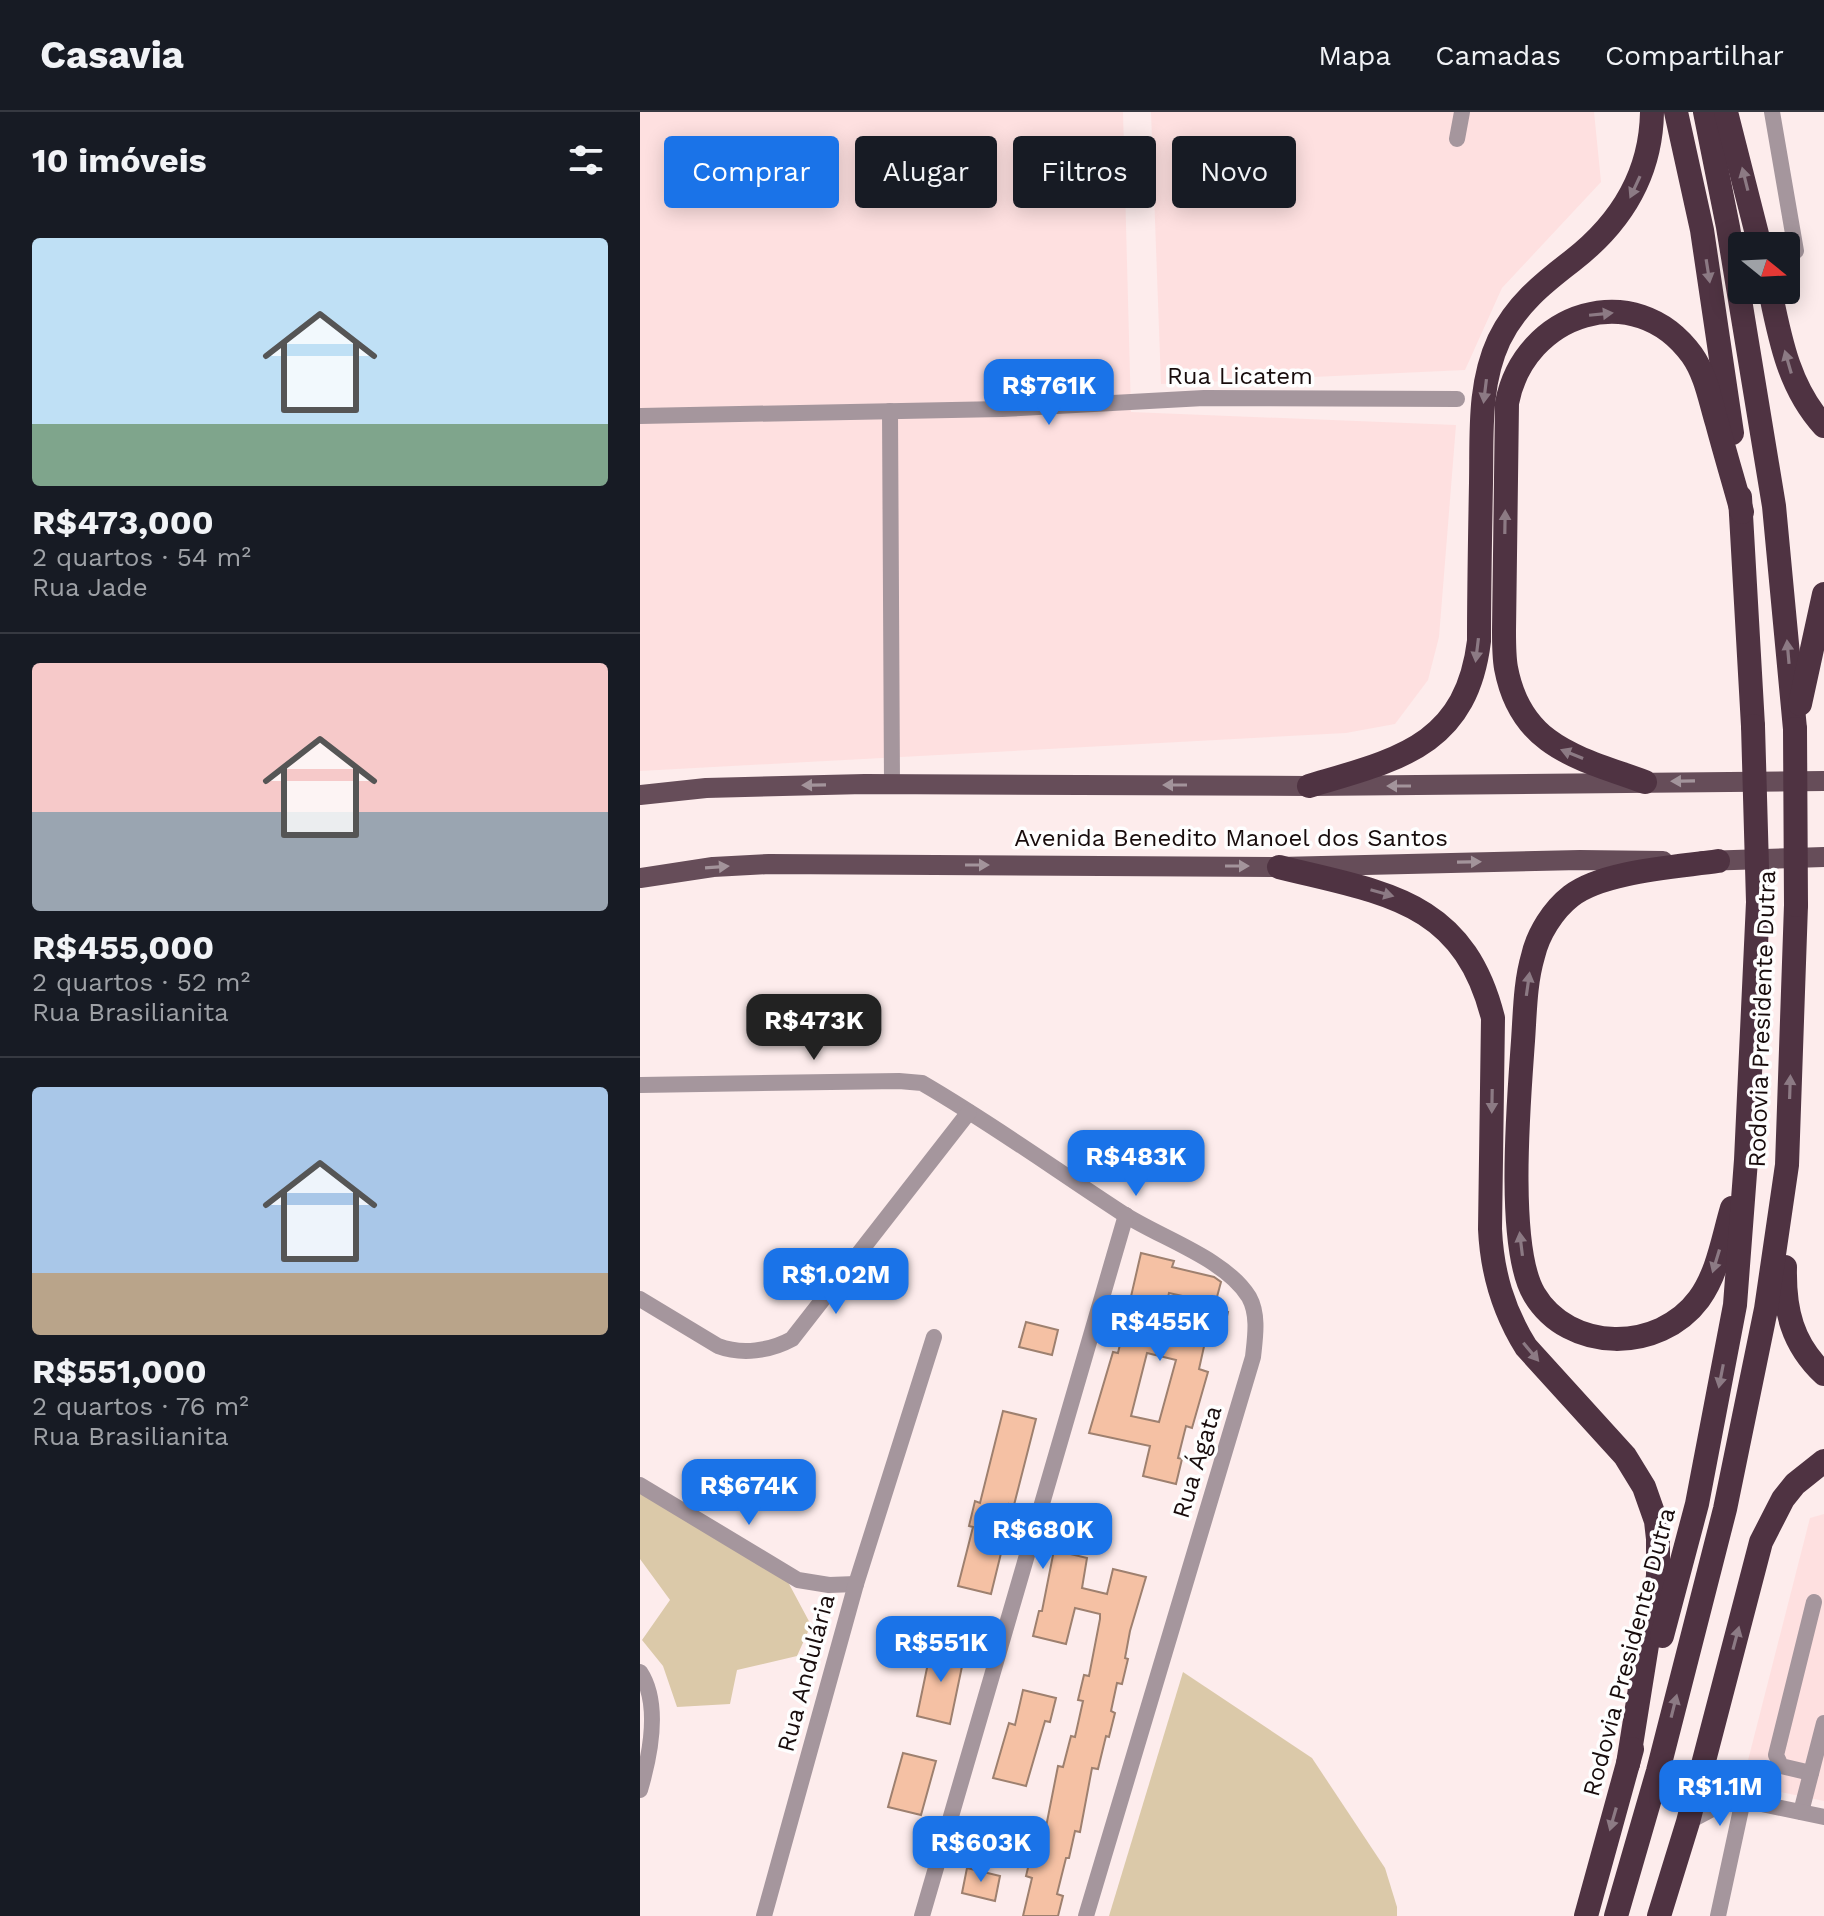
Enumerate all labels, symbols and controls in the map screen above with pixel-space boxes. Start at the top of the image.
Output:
text: Casavia [40,33,184,77]
text: Mapa [1318,39,1391,72]
text: Camadas [1435,39,1561,72]
text: Compartilhar [1605,39,1784,72]
chip: Comprar [664,136,839,208]
chip: Alugar [855,136,997,208]
chip: Filtros [1013,136,1156,208]
chip: Novo [1172,136,1296,208]
icon: filters [564,138,608,182]
text: 10 imóveis [32,140,207,180]
one-way arrow [1738,166,1750,191]
one-way arrow [1628,176,1642,199]
north arrow [1728,232,1800,304]
map controls [1728,232,1800,304]
one-way arrow [1702,259,1715,284]
icon: home [248,290,392,434]
one-way arrow [1589,307,1614,320]
one-way arrow [1781,350,1794,374]
pin: R$761K [984,359,1114,427]
street label: Rua Licatem [1167,362,1313,390]
text: R$761K [1002,370,1096,400]
one-way arrow [1478,379,1491,404]
text: R$473,000 [32,502,214,542]
one-way arrow [1499,509,1511,534]
text: 2 quartos · 54 m² [32,542,251,572]
text: Rua Jade [32,572,148,602]
one-way arrow [1471,638,1484,663]
one-way arrow [1781,639,1794,664]
icon: home [248,715,392,859]
one-way arrow [1560,748,1584,761]
one-way arrow [1670,775,1695,788]
one-way arrow [801,779,826,792]
one-way arrow [1162,779,1187,792]
one-way arrow [1386,780,1411,792]
street label: Avenida Benedito Manoel dos Santos [1014,824,1448,852]
one-way arrow [1457,856,1482,869]
one-way arrow [965,859,990,871]
one-way arrow [705,860,730,873]
one-way arrow [1225,860,1250,872]
street label: Rodovia Presidente Dutra [1743,870,1781,1168]
one-way arrow [1370,887,1394,900]
text: R$455,000 [32,927,214,967]
text: 2 quartos · 52 m² [32,967,250,997]
one-way arrow [1522,972,1535,997]
pin: R$473K [749,994,879,1062]
text: Rua Brasilianita [32,997,229,1027]
text: R$473K [764,1005,864,1035]
one-way arrow [1783,1074,1796,1099]
one-way arrow [1486,1089,1498,1114]
pin: R$483K [1071,1130,1201,1198]
icon: home [248,1139,392,1283]
text: R$483K [1086,1141,1186,1171]
one-way arrow [1514,1231,1527,1256]
pin: R$1.02M [762,1248,910,1316]
one-way arrow [1709,1250,1722,1274]
text: R$1.02M [782,1259,890,1289]
pin: R$455K [1095,1295,1225,1363]
text: R$455K [1110,1306,1210,1336]
one-way arrow [1522,1341,1539,1361]
text: R$551,000 [32,1351,207,1391]
one-way arrow [1715,1364,1727,1389]
text: 2 quartos · 76 m² [32,1391,249,1421]
street label: Rua Ágata [1167,1402,1227,1522]
text: Rua Brasilianita [32,1421,229,1451]
pin: R$674K [684,1459,814,1527]
text: R$674K [700,1470,798,1500]
pin: R$680K [978,1503,1108,1571]
street label: Rodovia Presidente Dutra [1577,1505,1681,1799]
text: R$680K [992,1514,1094,1544]
street label: Rua Andulária [772,1591,840,1755]
pin: R$551K [876,1616,1006,1684]
one-way arrow [1731,1626,1743,1651]
text: R$551K [894,1627,988,1657]
one-way arrow [1669,1693,1681,1718]
pin: R$1.1M [1655,1760,1785,1828]
text: R$1.1M [1677,1771,1763,1801]
one-way arrow [1606,1807,1619,1831]
pin: R$603K [916,1816,1046,1884]
text: R$603K [931,1827,1031,1857]

